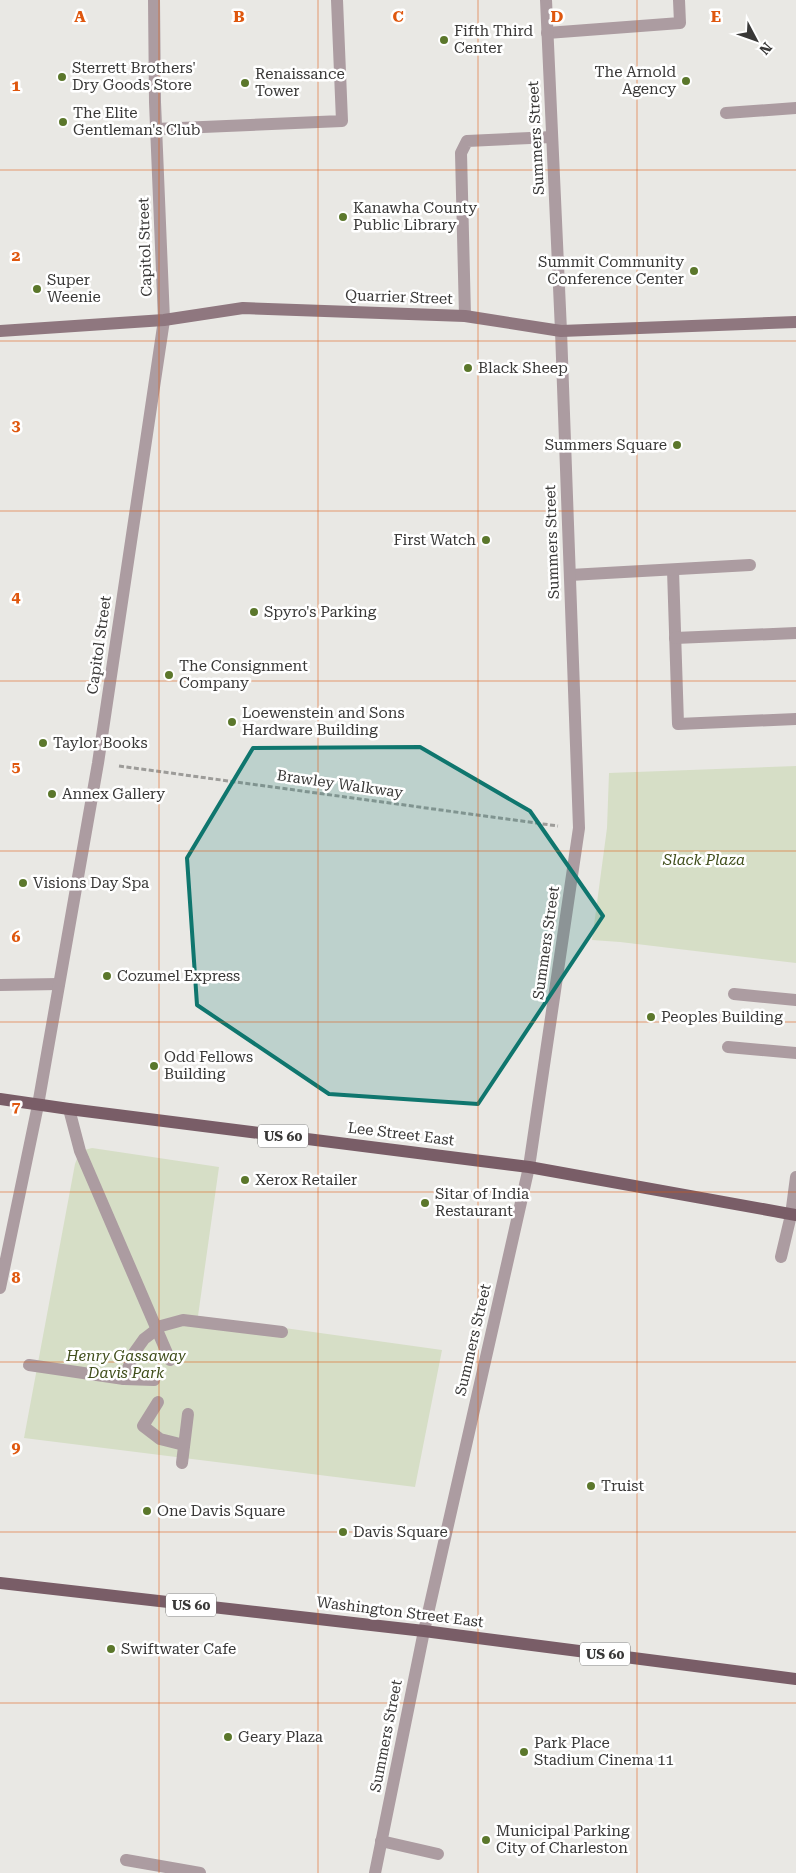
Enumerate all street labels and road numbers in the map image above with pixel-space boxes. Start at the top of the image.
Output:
street label: Summers Street [524,80,548,196]
street label: Capitol Street [134,197,156,297]
street label: Quarrier Street [345,286,454,308]
street label: Summers Street [541,484,563,599]
street label: Capitol Street [83,594,115,696]
street label: Brawley Walkway [276,766,404,802]
street label: Summers Street [529,885,563,1001]
street label: Lee Street East [347,1119,456,1150]
road number: US 60 [258,1124,308,1148]
street label: Summers Street [451,1282,495,1398]
street label: Washington Street East [315,1593,485,1631]
road number: US 60 [166,1594,216,1616]
road number: US 60 [580,1642,630,1666]
street label: Summers Street [366,1678,406,1794]

